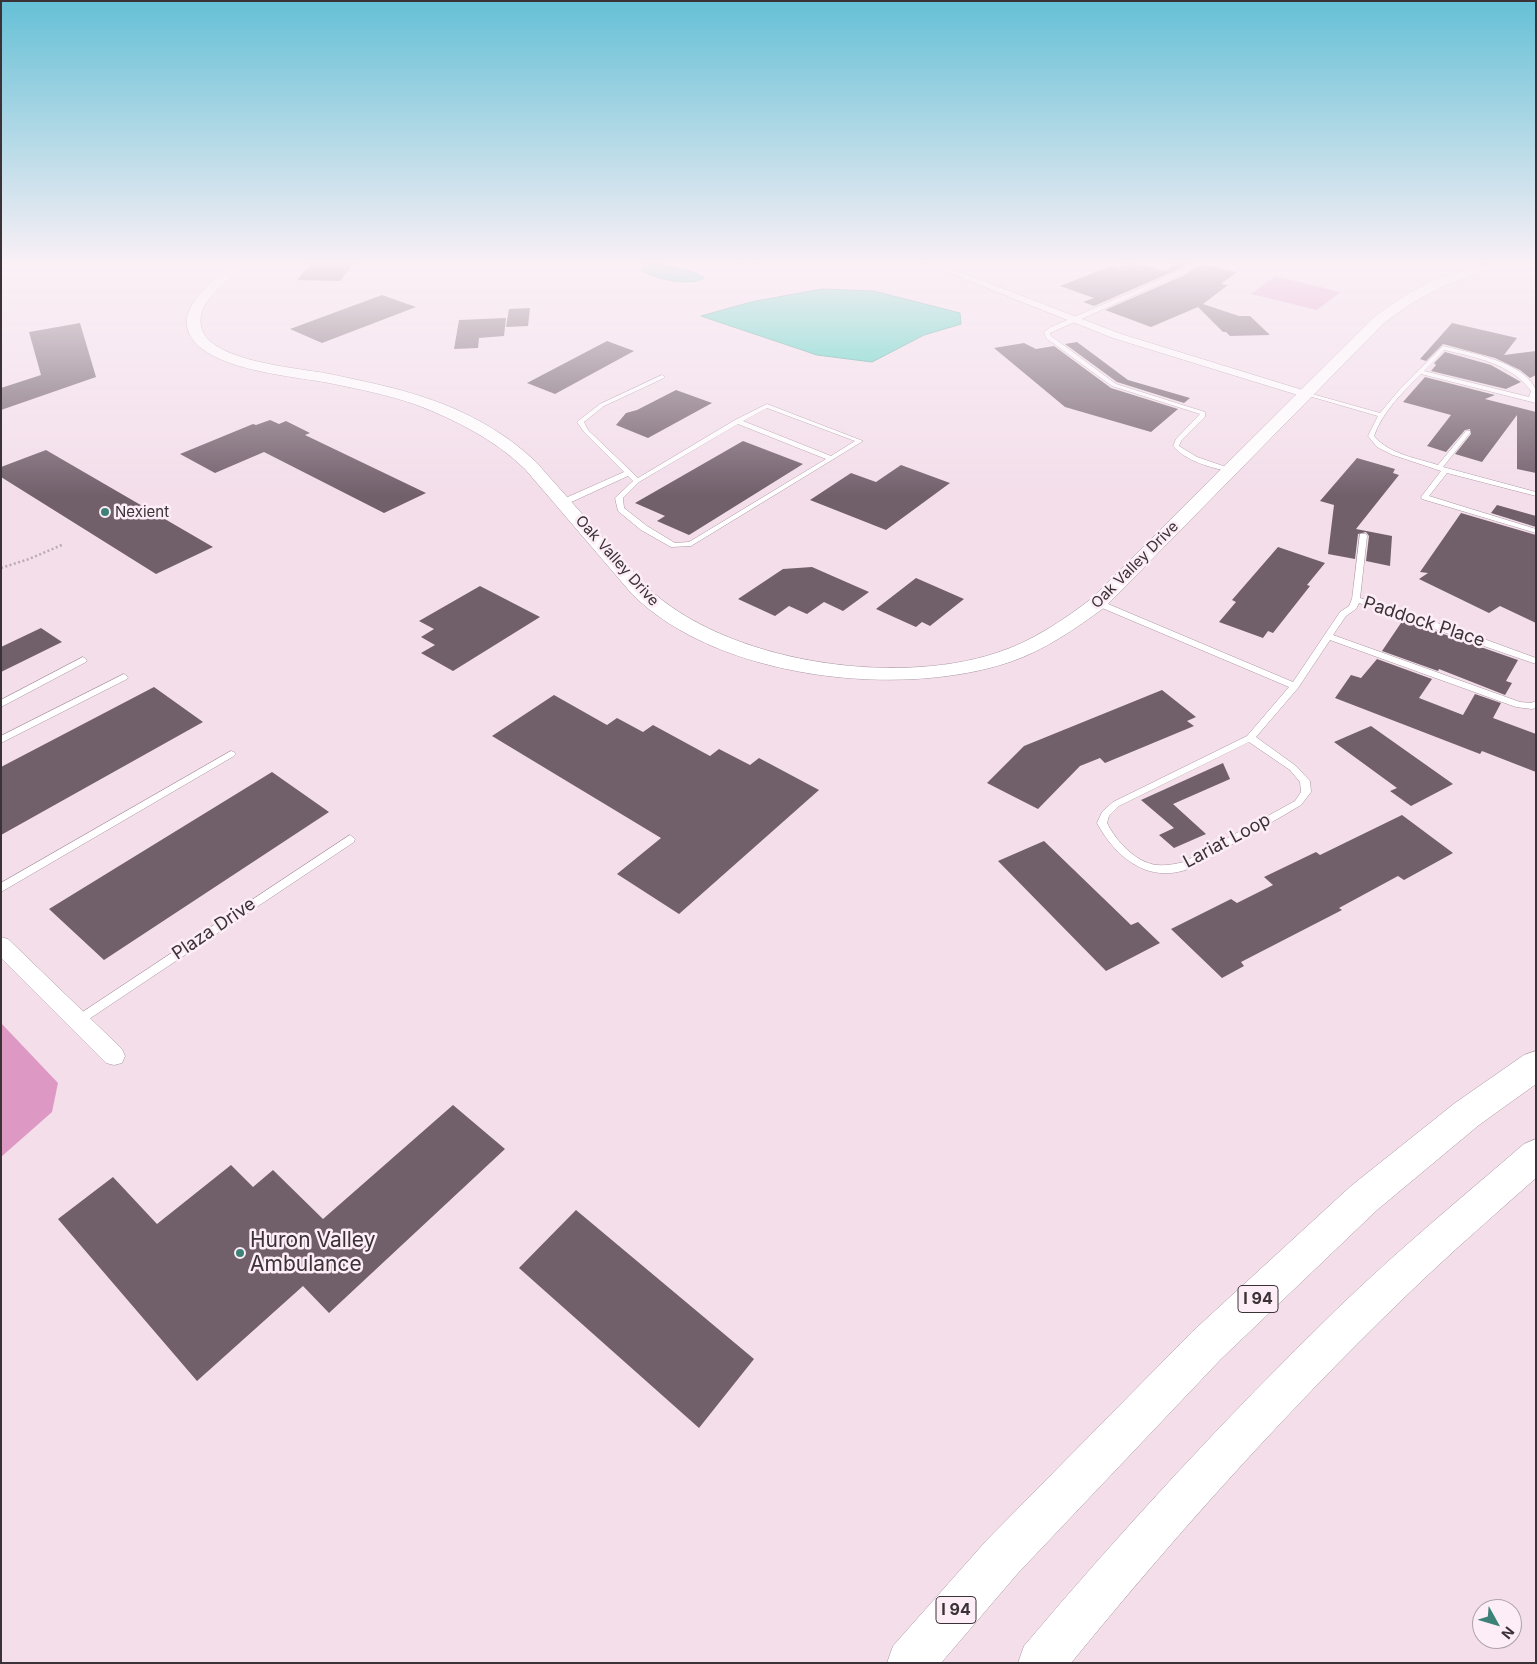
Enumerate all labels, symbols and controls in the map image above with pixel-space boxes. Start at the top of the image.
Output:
place label: Nexient [115,503,169,521]
marker: Nexient [99,506,111,518]
street label: Oak Valley Drive [572,512,662,610]
street label: Oak Valley Drive [1088,518,1182,612]
street label: Paddock Place [1361,592,1487,652]
street label: Lariat Loop [1180,809,1274,873]
street label: Plaza Drive [168,893,260,965]
place label: Huron Valley Ambulance [250,1228,376,1278]
marker: Huron Valley Ambulance [234,1247,246,1259]
road number: I 94 [1238,1286,1278,1312]
road number: I 94 [936,1596,976,1624]
north arrow [1472,1599,1522,1649]
text: N [1498,1624,1518,1643]

